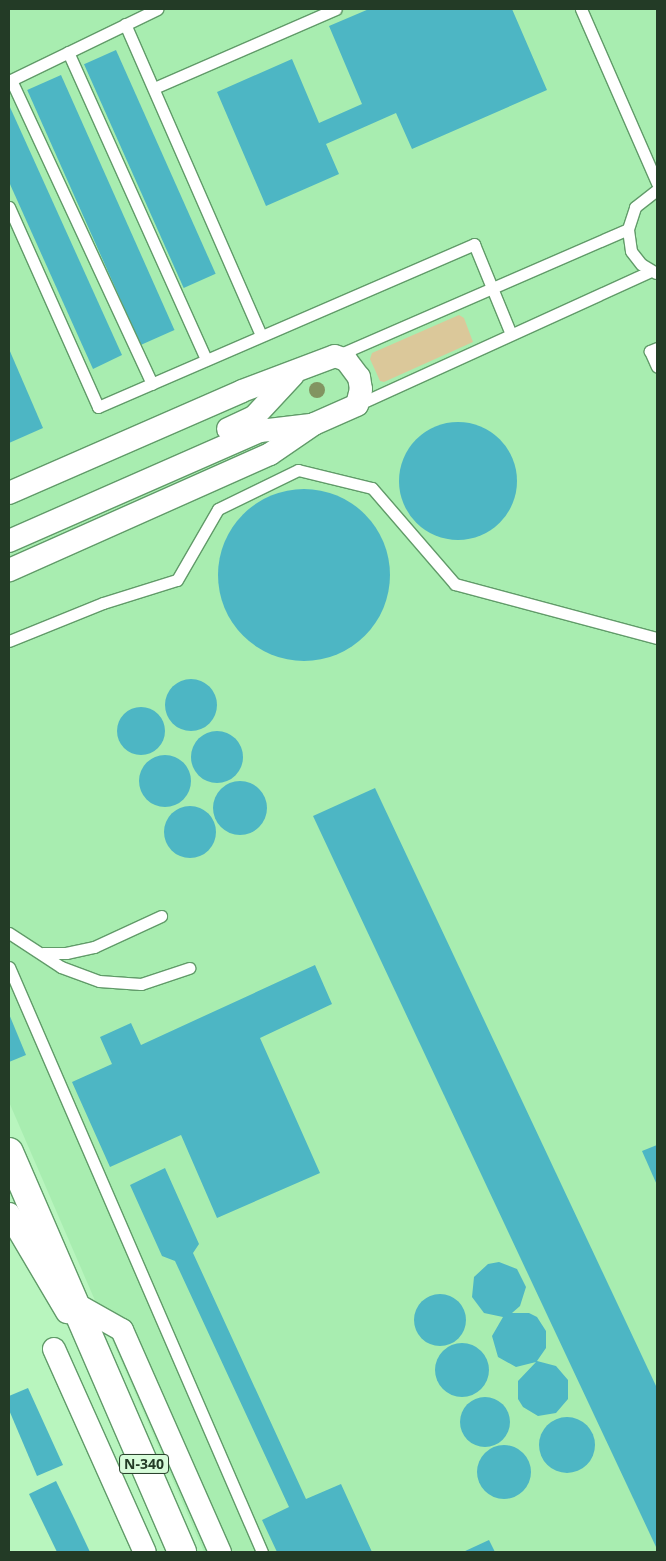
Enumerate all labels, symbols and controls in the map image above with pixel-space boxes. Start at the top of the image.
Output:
road number: N-340 [119,1452,169,1476]

